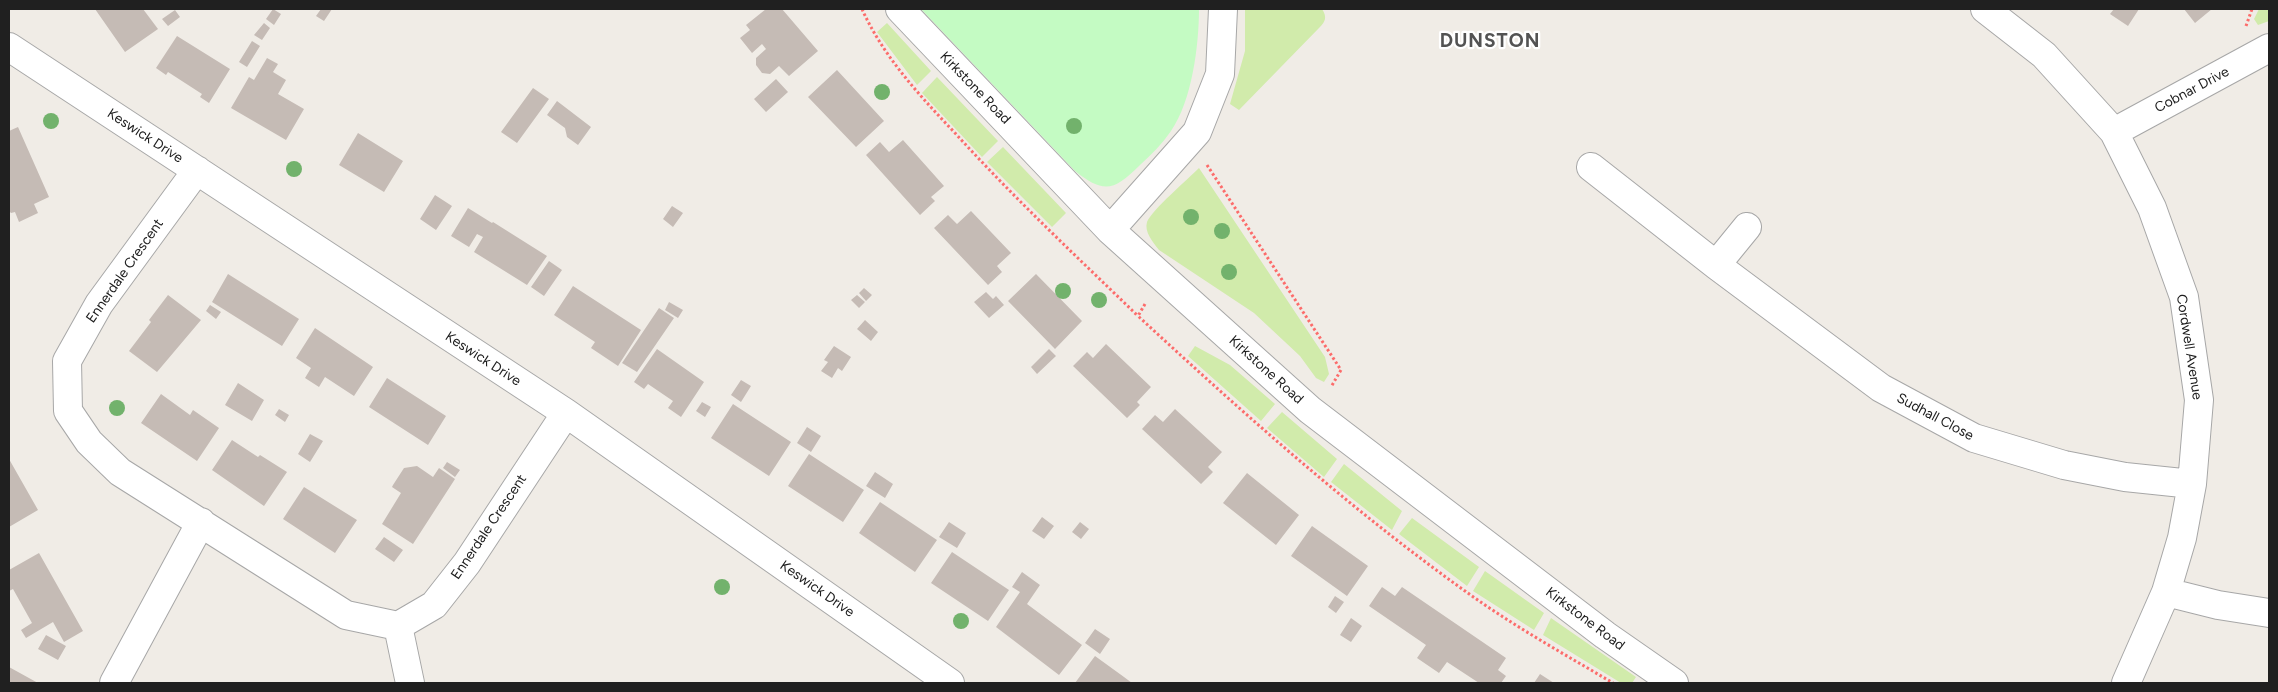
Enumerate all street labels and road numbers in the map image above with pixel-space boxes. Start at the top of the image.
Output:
street label: Kirkstone Road [936,48,1014,128]
street label: Cobnar Drive [2152,63,2232,117]
street label: Keswick Drive [104,105,186,167]
street label: Ennerdale Crescent [83,216,167,326]
street label: Cordwell Avenue [2172,293,2206,401]
street label: Keswick Drive [442,328,524,390]
street label: Kirkstone Road [1225,332,1307,408]
street label: Sudhall Close [1894,390,1976,444]
street label: Ennerdale Crescent [448,471,530,583]
street label: Keswick Drive [777,557,857,621]
street label: Kirkstone Road [1542,584,1628,654]

